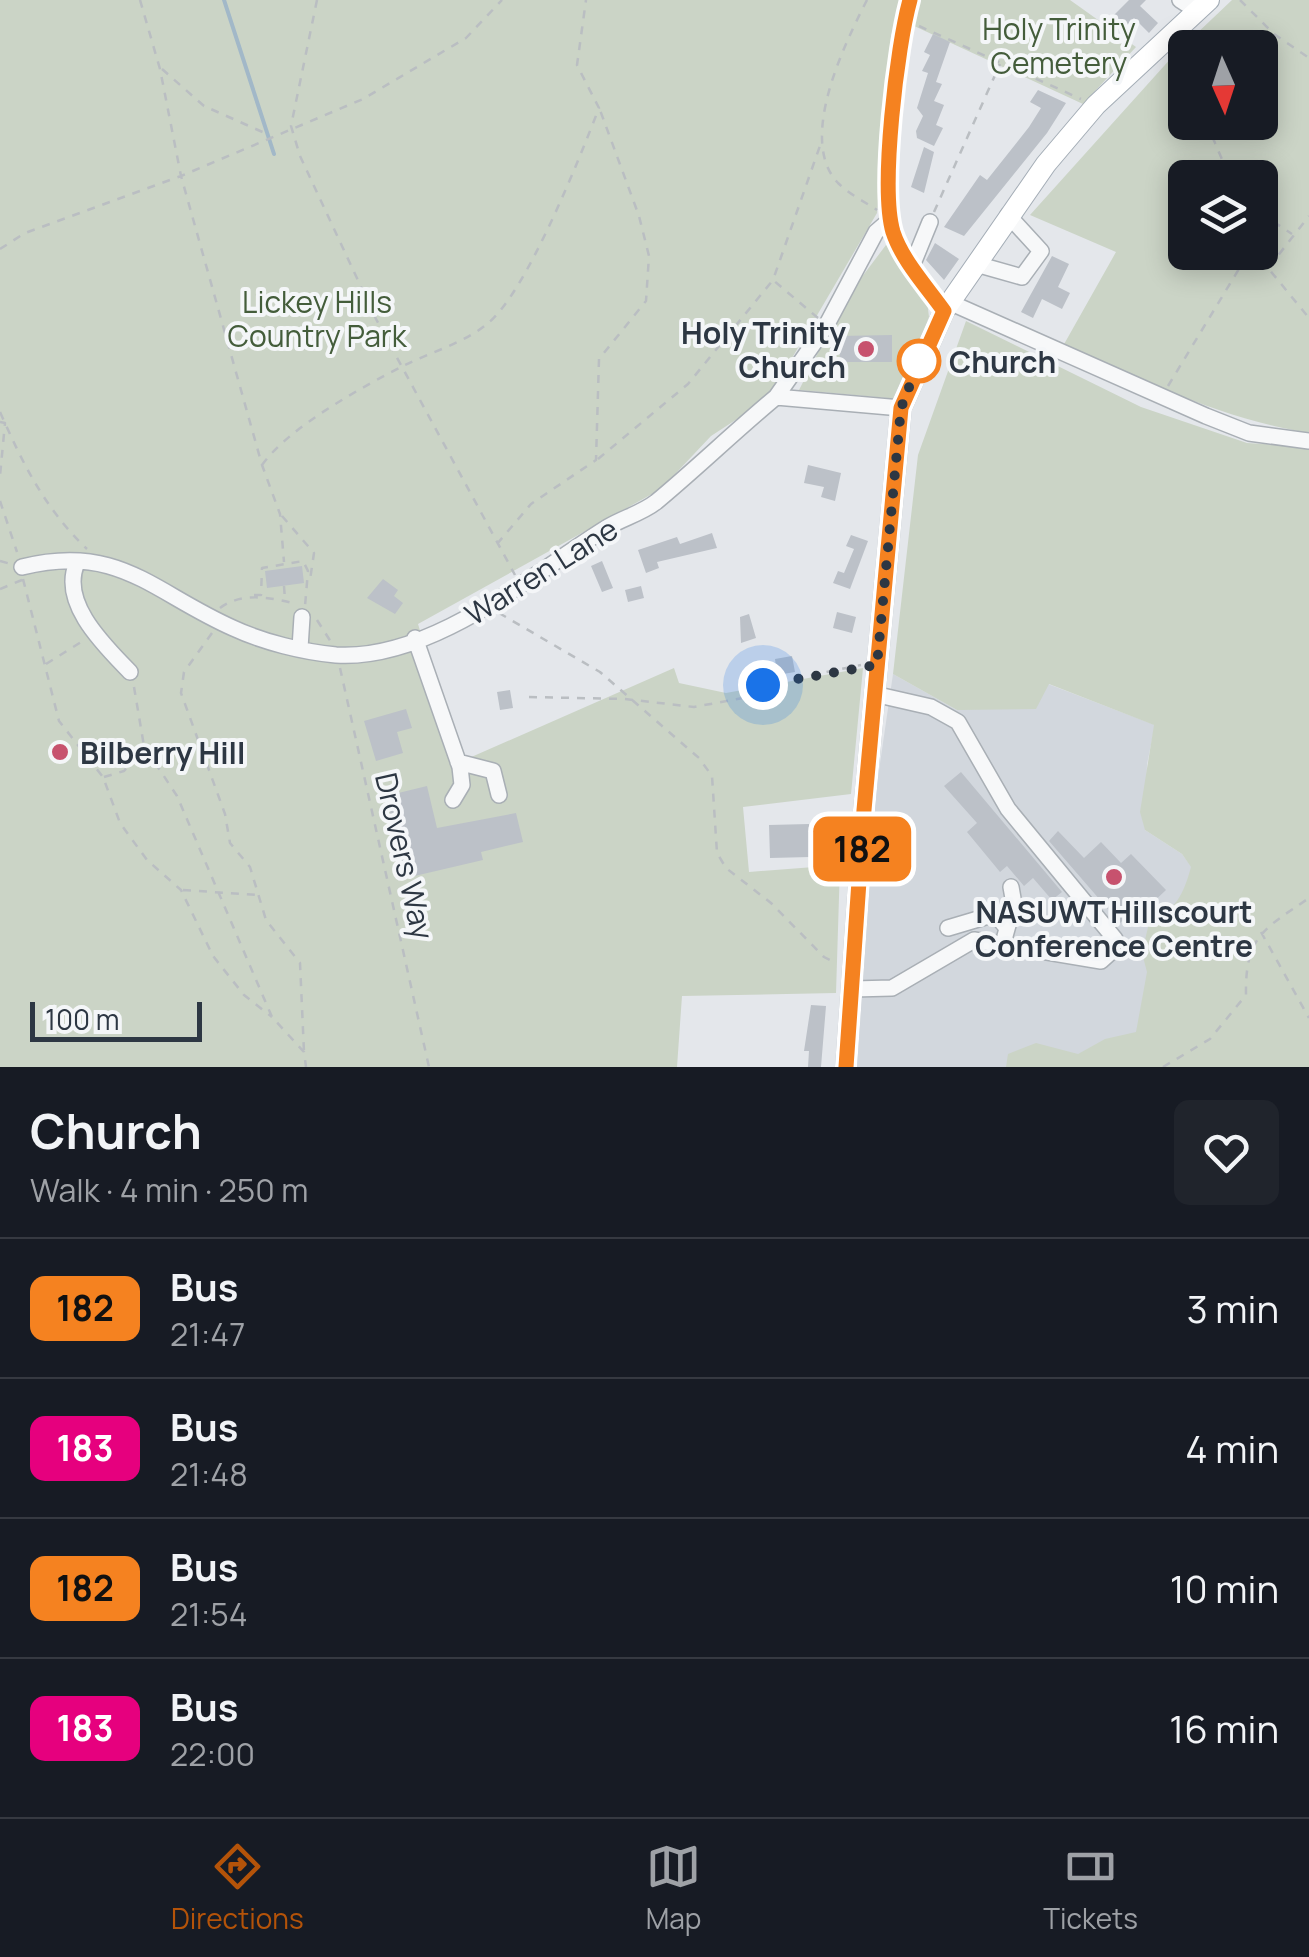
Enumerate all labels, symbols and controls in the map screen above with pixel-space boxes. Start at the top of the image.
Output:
park label: Holy Trinity Cemetery [982,8,1136,83]
north arrow [1168,30,1278,140]
map controls [1168,30,1278,270]
button: layers [1168,160,1278,270]
park label: Lickey Hills Country Park [227,281,408,356]
place label: Holy Trinity Church [681,312,846,387]
marker: Holy Trinity Church [855,338,877,360]
marker: Church [898,340,940,382]
place label: Church [949,341,1056,382]
street label: Warren Lane [457,508,625,634]
your location [738,660,788,710]
place label: Bilberry Hill [80,732,245,773]
marker: Bilberry Hill [49,741,71,763]
street label: Drovers Way [366,768,444,944]
line badge: 182 [804,816,920,882]
text: 182 [833,825,891,873]
marker: NASUWT Hillscourt Conference Centre [1103,866,1125,888]
place label: NASUWT Hillscourt Conference Centre [975,891,1253,966]
scale bar [30,997,202,1042]
text: 100 m [45,1000,119,1038]
text: Church [30,1098,202,1163]
button: heart [1174,1100,1279,1205]
text: Walk · 4 min · 250 m [30,1168,308,1212]
text: Bus [170,1260,238,1312]
text: 3 min [1187,1282,1279,1334]
text: 182 [56,1284,114,1332]
text: 21:47 [170,1312,245,1356]
text: Bus [170,1400,238,1452]
text: 4 min [1185,1422,1279,1474]
text: 183 [56,1424,114,1472]
text: 21:48 [170,1452,248,1496]
text: Bus [170,1540,238,1592]
text: 10 min [1170,1562,1279,1614]
text: 182 [56,1564,114,1612]
text: 21:54 [170,1592,248,1636]
text: Bus [170,1680,238,1732]
text: 16 min [1169,1702,1279,1754]
text: 183 [56,1704,114,1752]
text: 22:00 [170,1732,255,1776]
tab: Directions [171,1839,304,1937]
tab: Map [646,1839,701,1937]
tab: Tickets [1043,1839,1138,1937]

